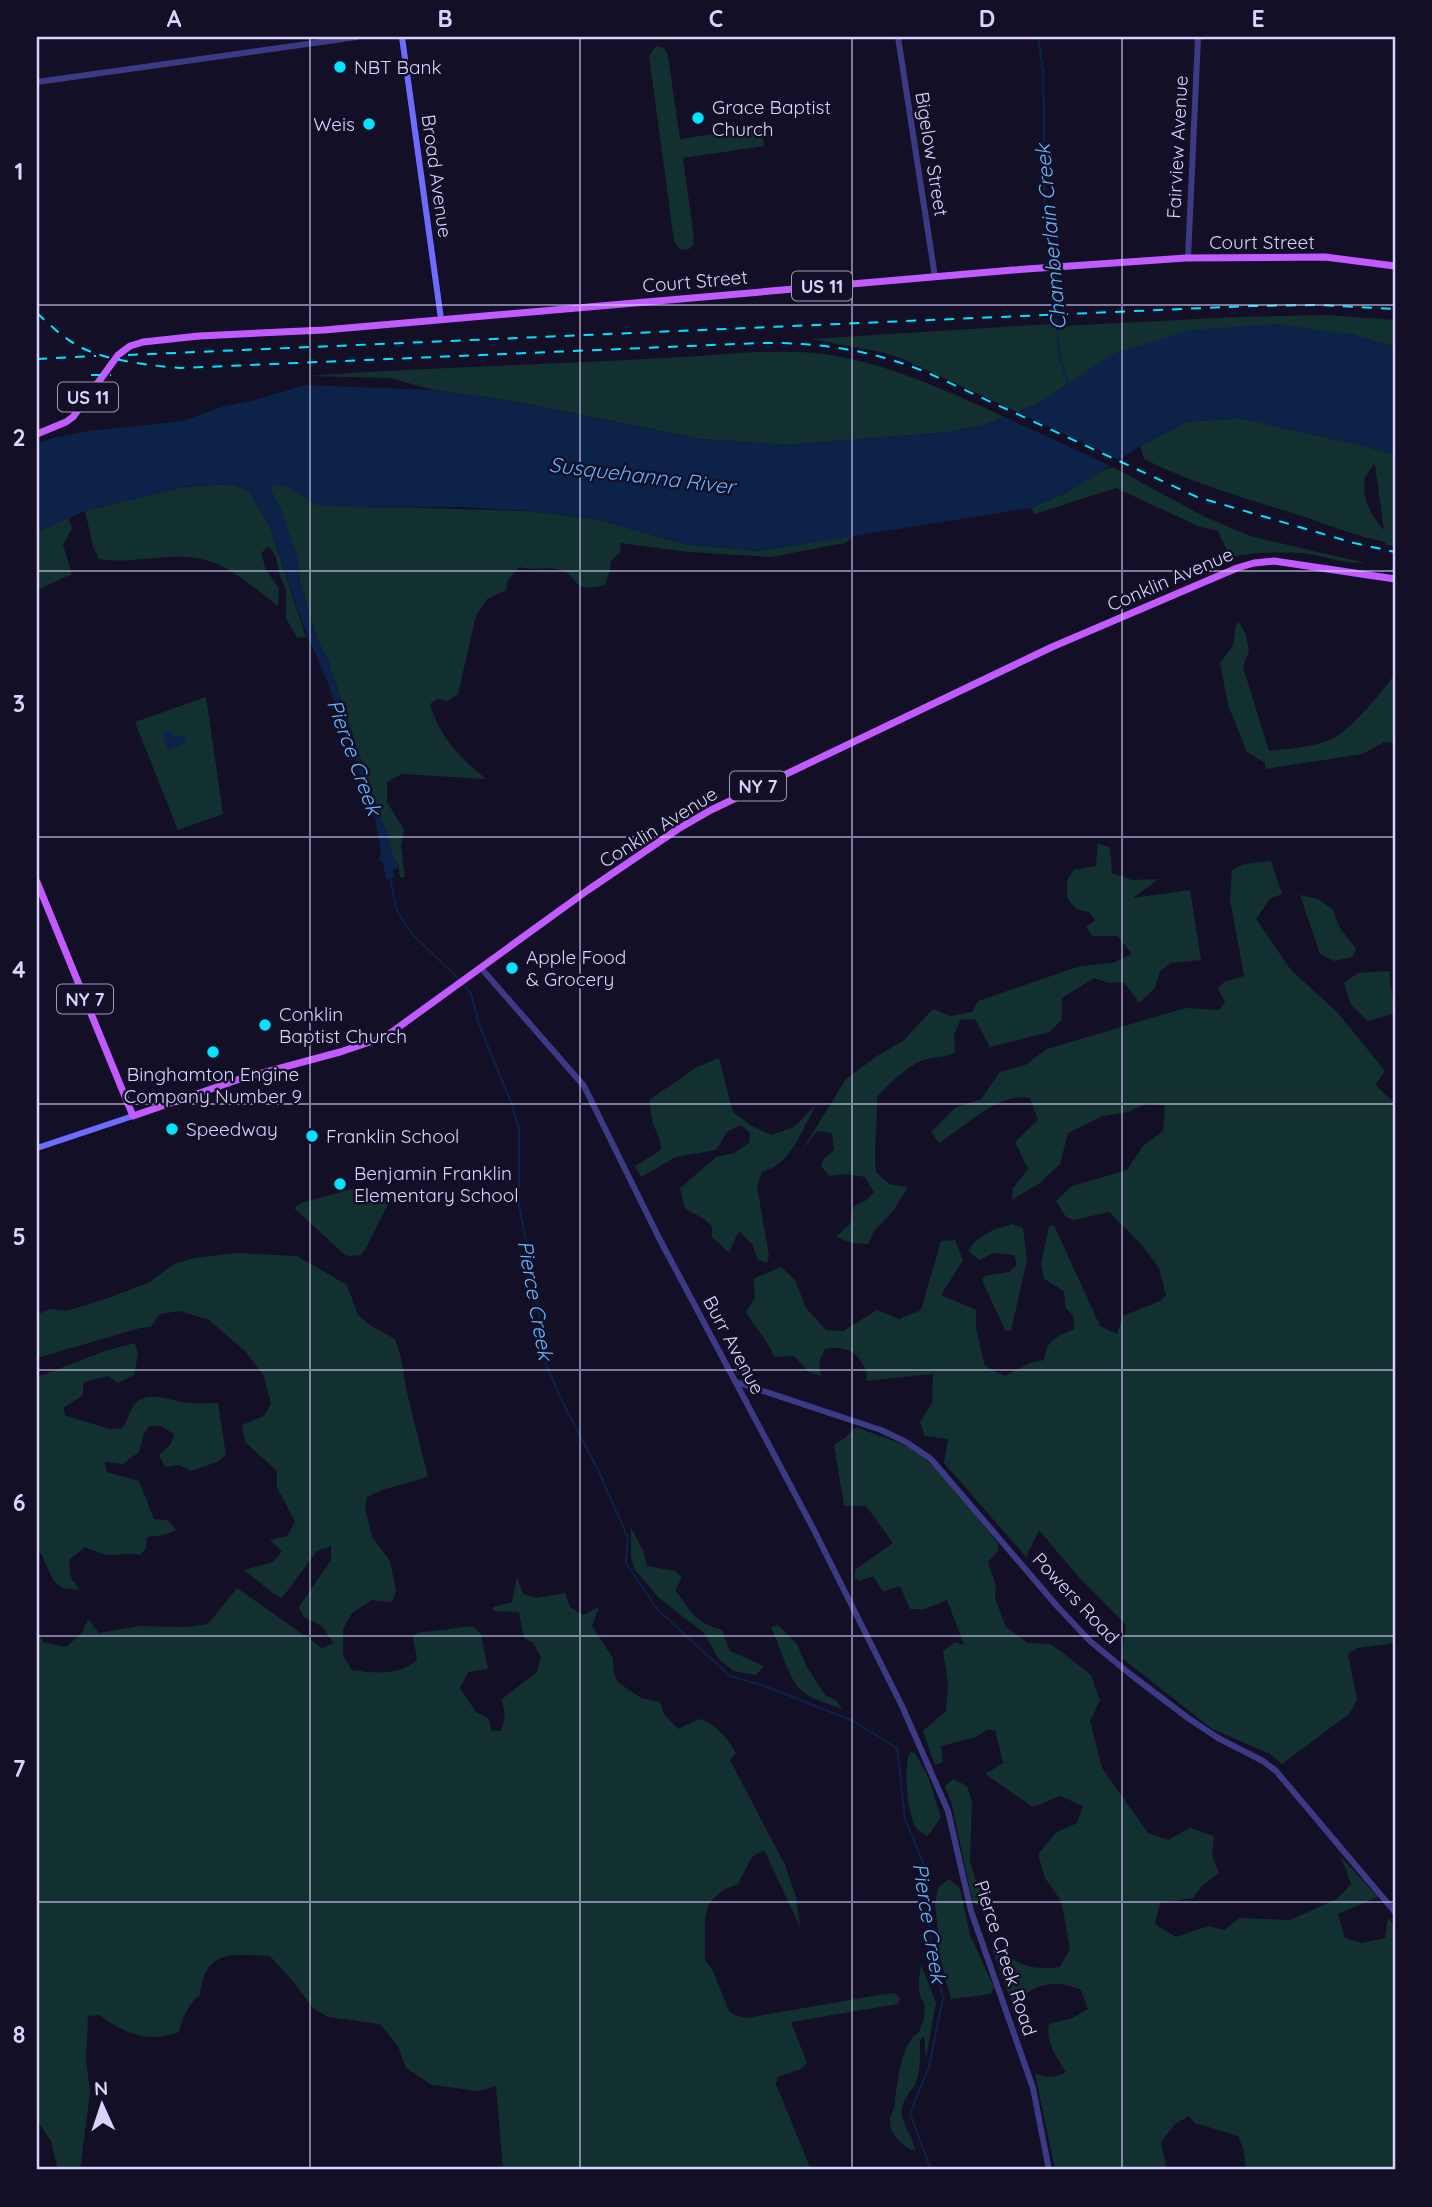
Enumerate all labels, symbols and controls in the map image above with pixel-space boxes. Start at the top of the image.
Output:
text: A [167,4,182,33]
text: B [437,4,453,33]
text: C [709,4,723,33]
text: D [979,4,995,33]
text: E [1251,4,1265,33]
place label: NBT Bank [354,55,442,79]
marker: NBT Bank [332,59,348,75]
street label: Fairview Avenue [1161,75,1193,219]
street label: Bigelow Street [910,90,954,218]
place label: Grace Baptist Church [712,95,831,141]
marker: Grace Baptist Church [690,110,706,126]
place label: Weis [313,112,355,136]
street label: Broad Avenue [416,113,458,239]
marker: Weis [361,116,377,132]
water label: Chamberlain Creek [1029,141,1071,331]
text: 1 [15,157,23,186]
street label: Court Street [1209,230,1315,254]
street label: Court Street [641,264,749,298]
road number: US 11 [792,272,852,300]
road number: US 11 [58,382,118,412]
text: 2 [12,423,26,452]
water label: Susquehanna River [548,451,739,500]
street label: Conklin Avenue [1103,542,1237,616]
text: 3 [13,689,25,718]
water label: Pierce Creek [322,696,389,820]
road number: NY 7 [730,772,786,800]
street label: Conklin Avenue [595,781,721,873]
place label: Apple Food & Grocery [526,945,626,991]
text: 4 [12,955,26,984]
marker: Apple Food & Grocery [504,960,520,976]
road number: NY 7 [57,984,113,1014]
place label: Conklin Baptist Church [279,1002,407,1048]
marker: Conklin Baptist Church [257,1017,273,1033]
marker: Binghamton Engine Company Number 9 [205,1044,221,1060]
place label: Binghamton Engine Company Number 9 [124,1062,302,1108]
place label: Speedway [186,1117,278,1141]
marker: Speedway [164,1121,180,1137]
place label: Franklin School [326,1124,459,1148]
marker: Franklin School [304,1128,320,1144]
place label: Benjamin Franklin Elementary School [354,1161,519,1207]
marker: Benjamin Franklin Elementary School [332,1176,348,1192]
text: 5 [12,1222,26,1251]
water label: Pierce Creek [513,1238,560,1364]
street label: Burr Avenue [698,1292,770,1398]
text: 6 [13,1488,25,1517]
street label: Powers Road [1028,1547,1124,1649]
text: 7 [13,1754,26,1783]
water label: Pierce Creek [908,1861,953,1987]
street label: Pierce Creek Road [970,1877,1042,2039]
text: 8 [13,2020,25,2049]
north arrow [66,2070,136,2140]
text: N [94,2076,109,2100]

